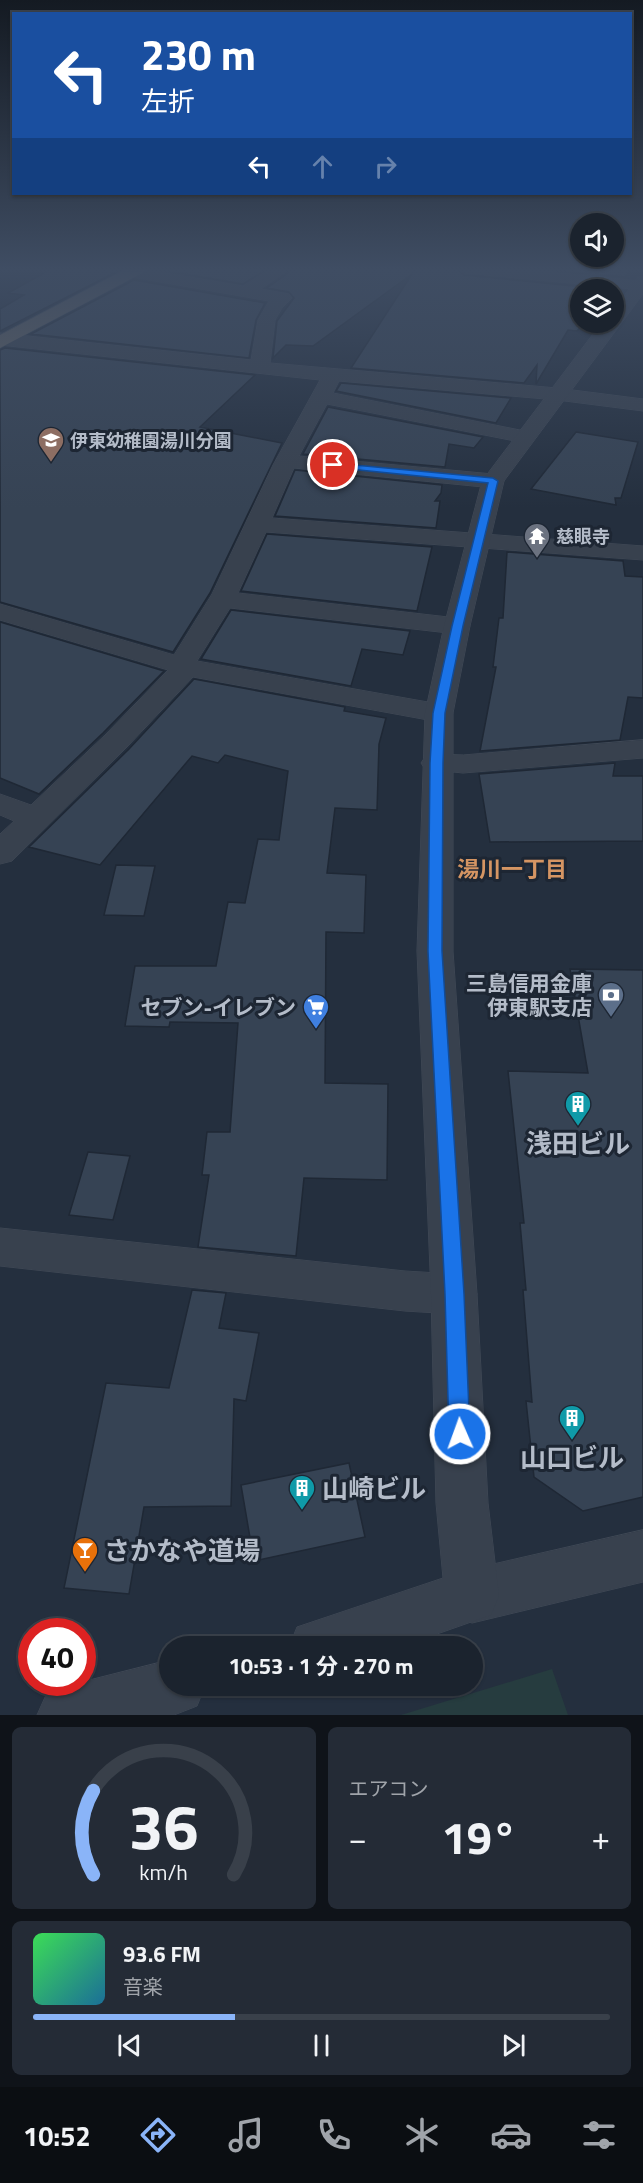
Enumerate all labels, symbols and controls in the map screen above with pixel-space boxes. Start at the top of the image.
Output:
text: 230 m [141,22,256,86]
icon: left [42,36,120,114]
text: 左折 [141,80,195,121]
icon: left [243,150,276,183]
icon: ahead [306,150,339,183]
icon: right [369,150,402,183]
map controls [570,213,624,333]
button: sound [570,213,624,267]
button: layers [570,279,624,333]
school or university icon: 伊東幼稚園湯川分園 [36,425,66,463]
place label: 伊東幼稚園湯川分園 [70,427,232,454]
pin [307,439,358,490]
icon: arrive [316,448,349,481]
temple icon: 慈眼寺 [522,521,552,559]
place label: 慈眼寺 [556,523,610,550]
district label: 湯川一丁目 [457,852,567,886]
place label: 三島信用金庫 伊東駅支店 [466,967,592,1023]
bank icon: 三島信用金庫 伊東駅支店 [596,980,626,1018]
place label: セブン-イレブン [140,991,296,1023]
supermarket icon: セブン-イレブン [301,992,331,1030]
building icon: 浅田ビル [563,1089,593,1127]
place label: 浅田ビル [526,1124,630,1163]
position arrow [428,1402,492,1466]
building icon: 山口ビル [557,1403,587,1441]
place label: 山口ビル [520,1438,624,1477]
place label: 山崎ビル [322,1469,426,1508]
building icon: 山崎ビル [287,1473,317,1511]
place label: さかなや道場 [104,1531,260,1570]
bar icon: さかなや道場 [70,1535,100,1573]
speed limit sign: 40 [18,1618,96,1696]
text: 10:53 · 1 分 · 270 m [229,1649,413,1683]
text: エアコン [349,1773,429,1804]
text: 36 [129,1778,199,1873]
text: 19° [441,1803,517,1871]
text: − [349,1813,367,1863]
text: + [592,1813,610,1863]
text: km/h [139,1856,188,1888]
text: 93.6 FM [123,1937,201,1971]
text: 音楽 [123,1971,163,2002]
icon: previous [113,2029,146,2062]
icon: pause [305,2029,338,2062]
icon: next [497,2029,530,2062]
icon: directions [137,2114,179,2156]
icon: music [225,2114,267,2156]
icon: phone [313,2114,355,2156]
icon: climate [401,2114,443,2156]
icon: car [490,2114,532,2156]
icon: filters [578,2114,620,2156]
text: 10:52 [23,2115,91,2156]

